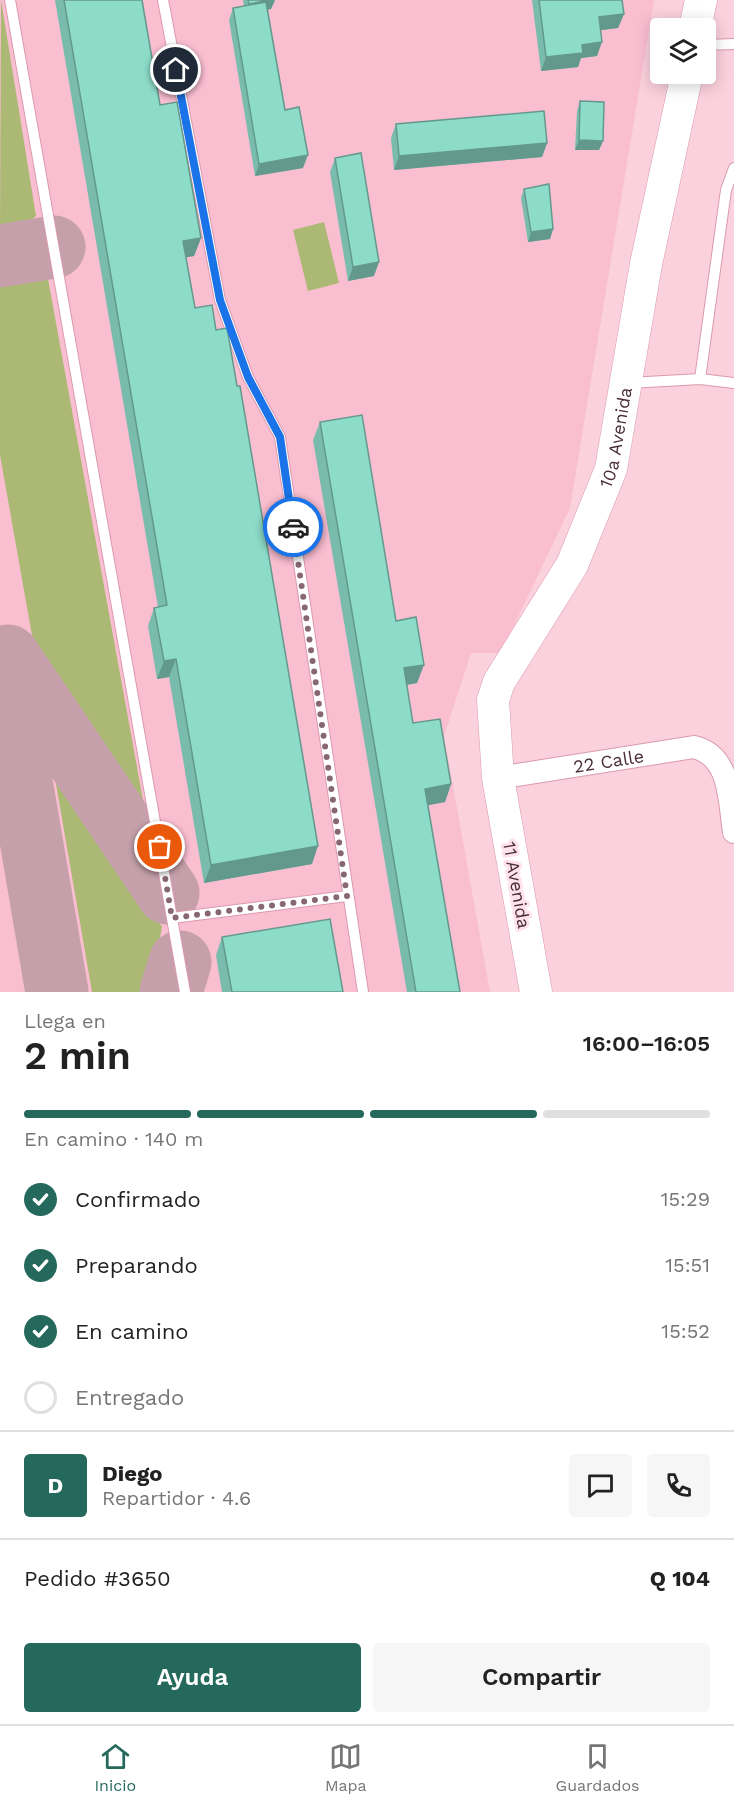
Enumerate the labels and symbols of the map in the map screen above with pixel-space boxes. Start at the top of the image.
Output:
pin [150,44,201,95]
street label: 10a Avenida [594,385,635,491]
courier [263,497,323,557]
street label: 22 Calle [572,745,645,776]
pin [134,821,185,872]
street label: 11 Avenida [499,840,535,930]

